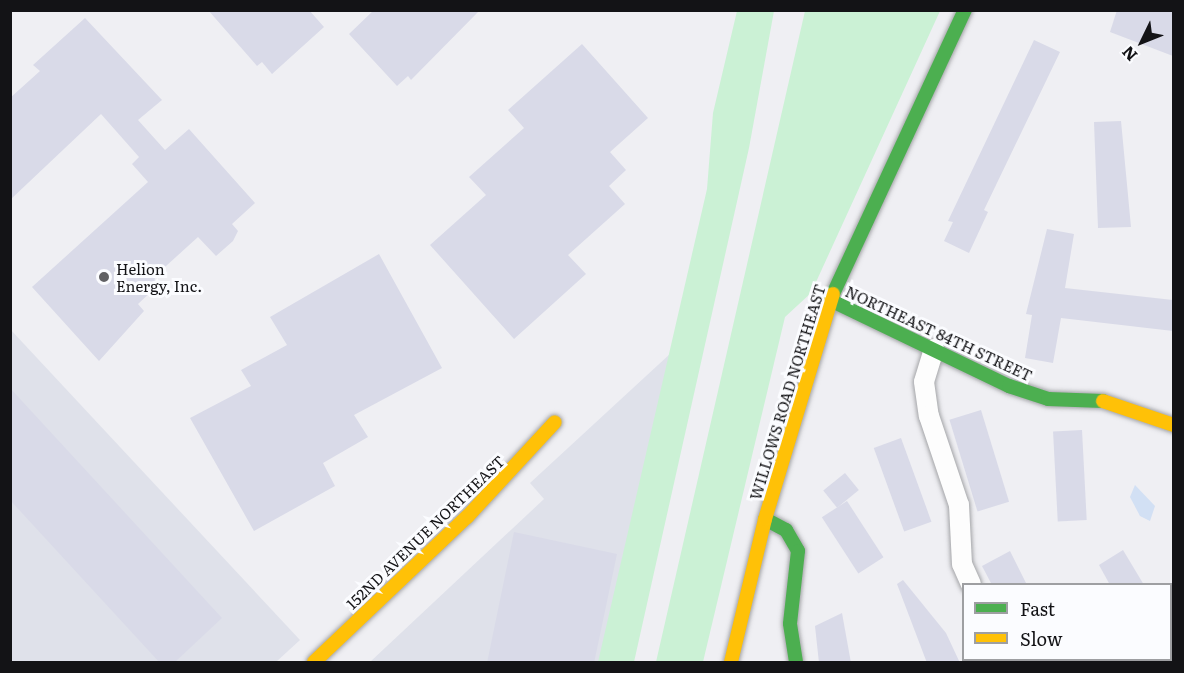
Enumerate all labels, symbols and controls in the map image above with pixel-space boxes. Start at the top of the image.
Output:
north arrow [1112,12,1172,72]
text: N [1115,41,1142,67]
place label: Helion Energy, Inc. [116,259,202,294]
marker: Helion Energy, Inc. [97,270,111,284]
street label: WILLOWS ROAD NORTHEAST [746,282,828,502]
street label: NORTHEAST 84TH STREET [843,282,1035,384]
street label: 152ND AVENUE NORTHEAST [342,452,508,612]
legend [962,583,1172,661]
text: Fast [1020,595,1055,622]
text: Slow [1020,625,1062,652]

